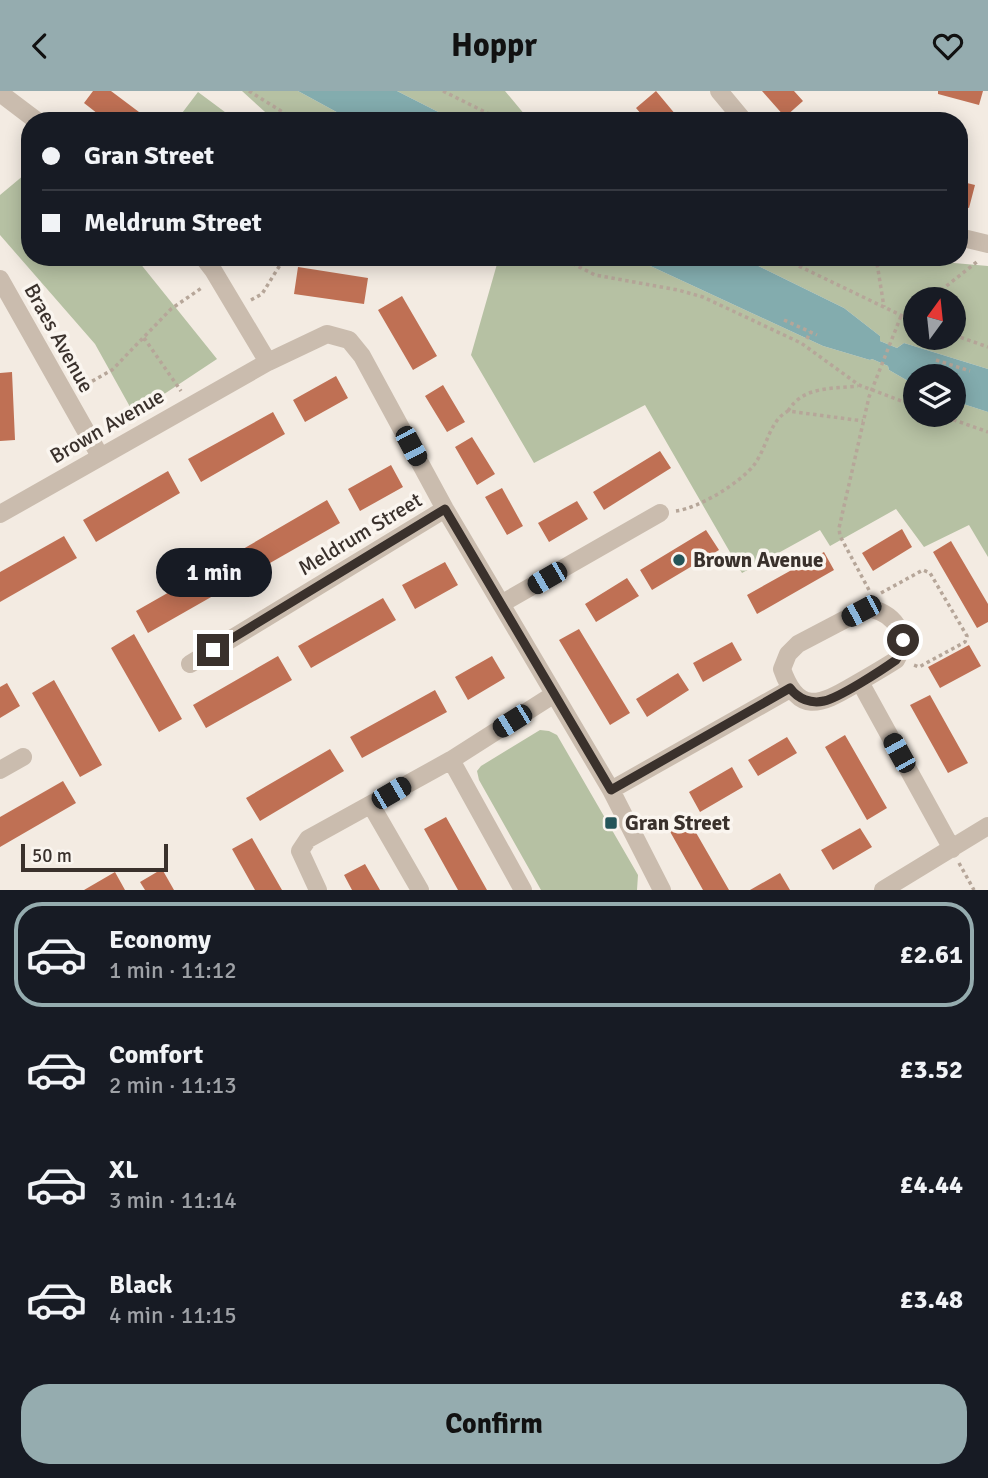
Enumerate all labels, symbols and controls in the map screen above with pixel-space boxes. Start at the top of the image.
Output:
text: Hoppr [451,26,537,65]
icon: back [21,27,59,65]
icon: heart [929,27,967,65]
text: Gran Street [84,140,214,172]
text: Meldrum Street [84,207,262,239]
street label: Braes Avenue [18,279,100,397]
north arrow [903,287,966,350]
map controls [903,287,966,427]
button: layers [903,364,966,427]
street label: Brown Avenue [45,383,169,469]
car [392,423,431,469]
street label: Meldrum Street [293,487,427,581]
place label: Brown Avenue [693,547,823,573]
callout: 1 min [155,549,271,597]
marker: Brown Avenue [671,552,687,568]
text: 1 min [186,558,242,587]
car [524,558,571,598]
car [838,592,885,630]
route start [887,624,919,656]
route end [197,634,229,666]
car [489,701,536,741]
car [880,730,919,776]
car [368,773,415,813]
place label: Gran Street [625,810,730,836]
marker: Gran Street [603,815,619,831]
scale bar [21,841,168,873]
text: 50 m [32,844,72,868]
icon: car [25,923,88,986]
text: Economy [109,924,211,956]
text: £2.61 [899,939,963,971]
text: 1 min · 11:12 [109,956,237,985]
icon: car [25,1038,88,1101]
text: Comfort [109,1039,203,1071]
text: £3.52 [899,1054,963,1086]
text: 2 min · 11:13 [109,1071,237,1100]
icon: car [25,1153,88,1216]
text: XL [109,1154,139,1186]
text: £4.44 [899,1169,963,1201]
text: 3 min · 11:14 [109,1186,237,1215]
icon: car [25,1268,88,1331]
text: Black [109,1269,172,1301]
text: £3.48 [899,1284,963,1316]
text: 4 min · 11:15 [109,1301,237,1330]
button: Confirm [21,1384,967,1464]

